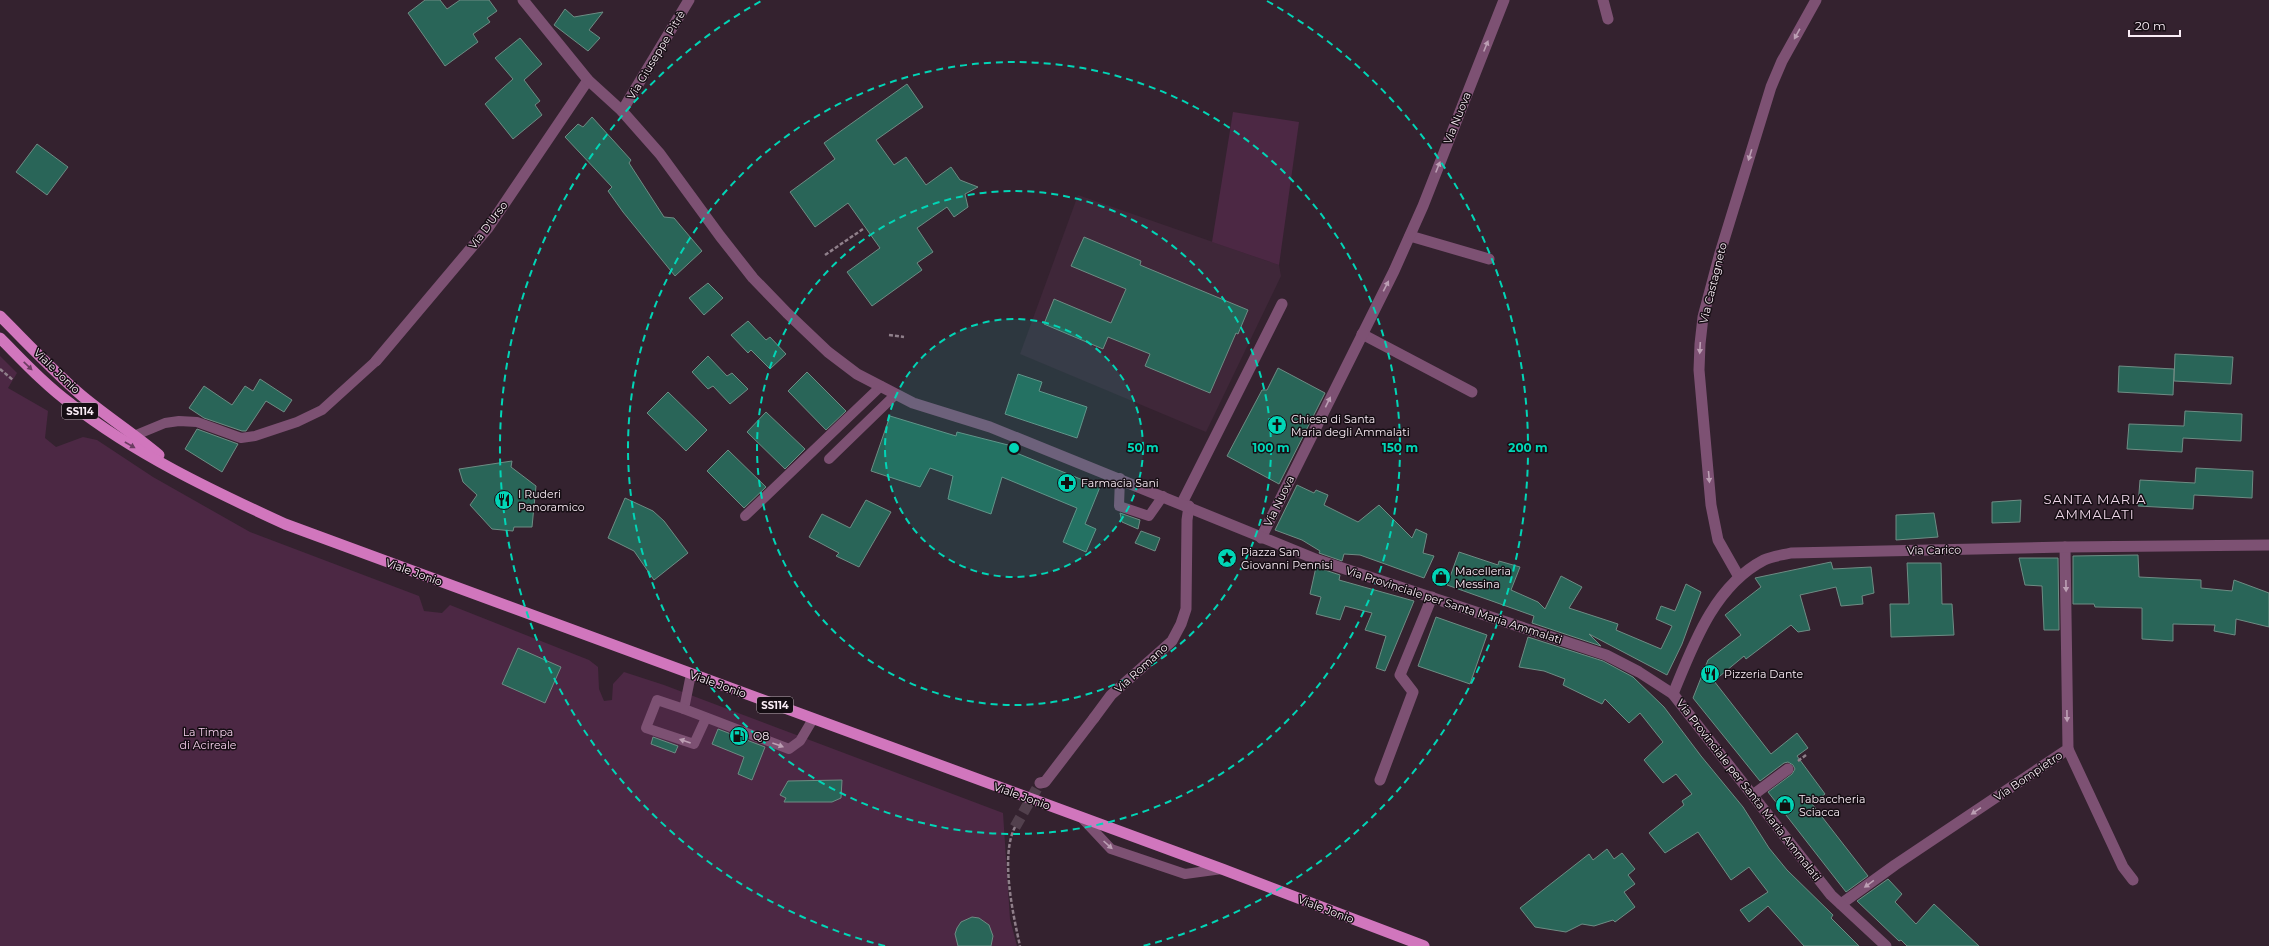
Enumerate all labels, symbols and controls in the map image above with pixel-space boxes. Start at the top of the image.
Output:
street label: Via Giuseppe Pitrè [624,8,688,102]
scale bar [2129,12,2180,38]
text: 20 m [2135,18,2166,33]
one-way arrow [1793,28,1800,40]
one-way arrow [1483,40,1489,52]
street label: Via Nuova [1440,90,1474,146]
one-way arrow [1747,149,1753,161]
one-way arrow [1436,161,1442,173]
street label: Via D'Urso [465,198,511,252]
street label: Via Castagneto [1696,241,1730,325]
one-way arrow [1383,280,1389,292]
one-way arrow [1697,342,1703,355]
street label: Viale Jonio [31,345,83,397]
one-way arrow [23,361,33,370]
one-way arrow [1325,397,1331,408]
road number: SS114 [62,403,98,419]
place label: Chiesa di Santa Maria degli Ammalati [1291,412,1410,439]
church icon: Chiesa di Santa Maria degli Ammalati [1266,414,1288,436]
text: 50 m [1127,440,1159,455]
text: 100 m [1253,440,1289,455]
text: 150 m [1382,440,1418,455]
text: 200 m [1508,440,1548,455]
centre of rings [1007,441,1021,455]
one-way arrow [124,442,136,449]
one-way arrow [1705,471,1712,483]
pharmacy icon: Farmacia Sani [1056,472,1078,494]
street label: Via Nuova [1261,473,1297,529]
place label: Farmacia Sani [1081,476,1159,490]
place label: I Ruderi Panoramico [518,487,585,514]
restaurant icon: I Ruderi Panoramico [493,489,515,511]
district label: SANTA MARIA AMMALATI [2043,491,2147,522]
street label: Via Carico [1907,543,1961,557]
place label: Piazza San Giovanni Pennisi [1241,545,1333,572]
place icon: Piazza San Giovanni Pennisi [1216,547,1238,569]
street label: Viale Jonio [384,555,444,589]
street label: Via Provinciale per Santa Maria Ammalati [1344,563,1564,647]
place label: Macelleria Messina [1455,564,1511,591]
shop icon: Macelleria Messina [1430,566,1452,588]
one-way arrow [2062,580,2069,592]
street label: Via Romano [1111,640,1171,696]
restaurant icon: Pizzeria Dante [1699,663,1721,685]
street label: Viale Jonio [688,667,748,701]
place label: Pizzeria Dante [1724,667,1804,681]
street label: Via Provinciale per Santa Maria Ammalati [1674,696,1824,884]
road number: SS114 [757,697,793,713]
one-way arrow [2064,710,2071,722]
park label: La Timpa di Acireale [179,725,237,752]
fuel station icon: Q8 [728,725,750,747]
place label: Q8 [753,729,769,743]
one-way arrow [678,738,690,744]
one-way arrow [773,742,785,748]
street label: Via Bompietro [1991,748,2065,804]
street label: Viale Jonio [992,779,1052,813]
place label: Tabaccheria Sciacca [1799,792,1865,819]
shop icon: Tabaccheria Sciacca [1774,794,1796,816]
one-way arrow [1971,807,1981,815]
one-way arrow [1103,841,1113,850]
one-way arrow [1863,880,1874,888]
street label: Viale Jonio [1296,892,1356,926]

